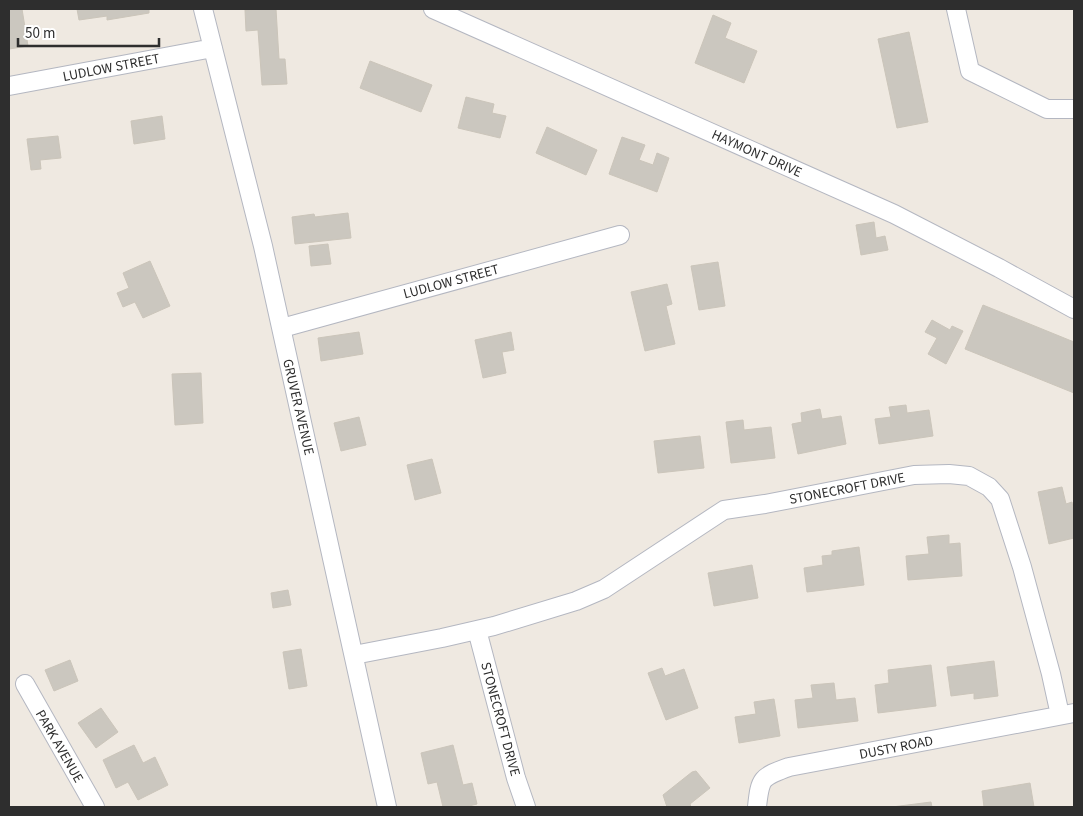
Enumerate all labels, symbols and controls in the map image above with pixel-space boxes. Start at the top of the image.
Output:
scale bar [18,15,159,47]
text: 50 m [25,23,55,44]
street label: LUDLOW STREET [61,49,162,87]
street label: HAYMONT DRIVE [708,125,805,183]
street label: LUDLOW STREET [401,259,502,304]
street label: GRUVER AVENUE [277,357,319,457]
street label: STONECROFT DRIVE [788,468,907,510]
street label: STONECROFT DRIVE [475,660,525,779]
street label: PARK AVENUE [30,706,88,787]
street label: DUSTY ROAD [858,731,935,765]

